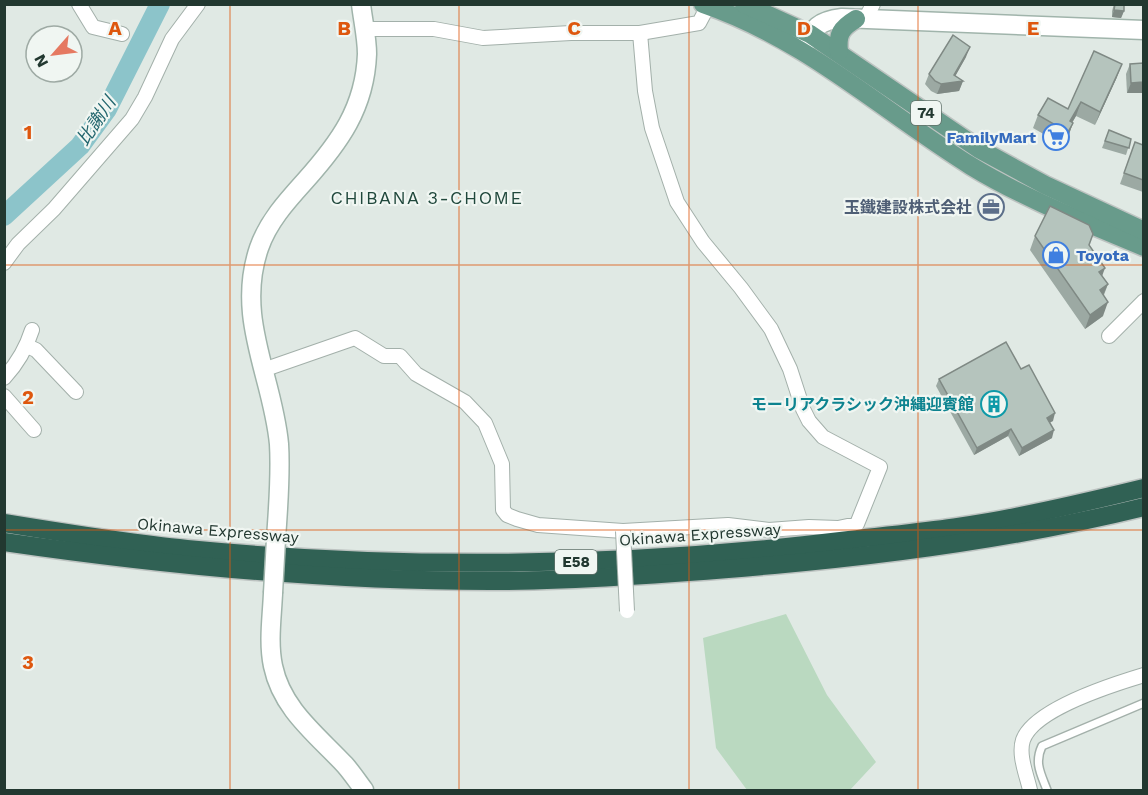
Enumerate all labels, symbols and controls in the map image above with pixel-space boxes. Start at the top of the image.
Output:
text: A [108,16,122,40]
text: B [337,16,351,40]
text: C [567,16,581,40]
text: D [797,16,811,40]
text: E [1027,16,1039,40]
north arrow [24,24,84,84]
text: N [30,51,52,71]
water label: 比謝川 [72,91,121,149]
road number: 74 [911,101,941,125]
text: 1 [24,120,32,144]
supermarket icon: FamilyMart [1041,122,1071,152]
place label: FamilyMart [947,128,1036,147]
district label: CHIBANA 3-CHOME [331,187,523,208]
office icon: 玉鐵建設株式会社 [976,192,1006,222]
place label: 玉鐵建設株式会社 [844,198,972,217]
shop icon: Toyota [1041,240,1071,270]
place label: Toyota [1076,246,1130,265]
text: 2 [22,385,34,409]
building icon: モーリアクラシック沖縄迎賓館 [979,389,1009,419]
place label: モーリアクラシック沖縄迎賓館 [751,395,974,414]
street label: Okinawa Expressway [136,514,300,547]
street label: Okinawa Expressway [619,519,782,550]
road number: E58 [555,550,597,574]
text: 3 [22,650,34,674]

